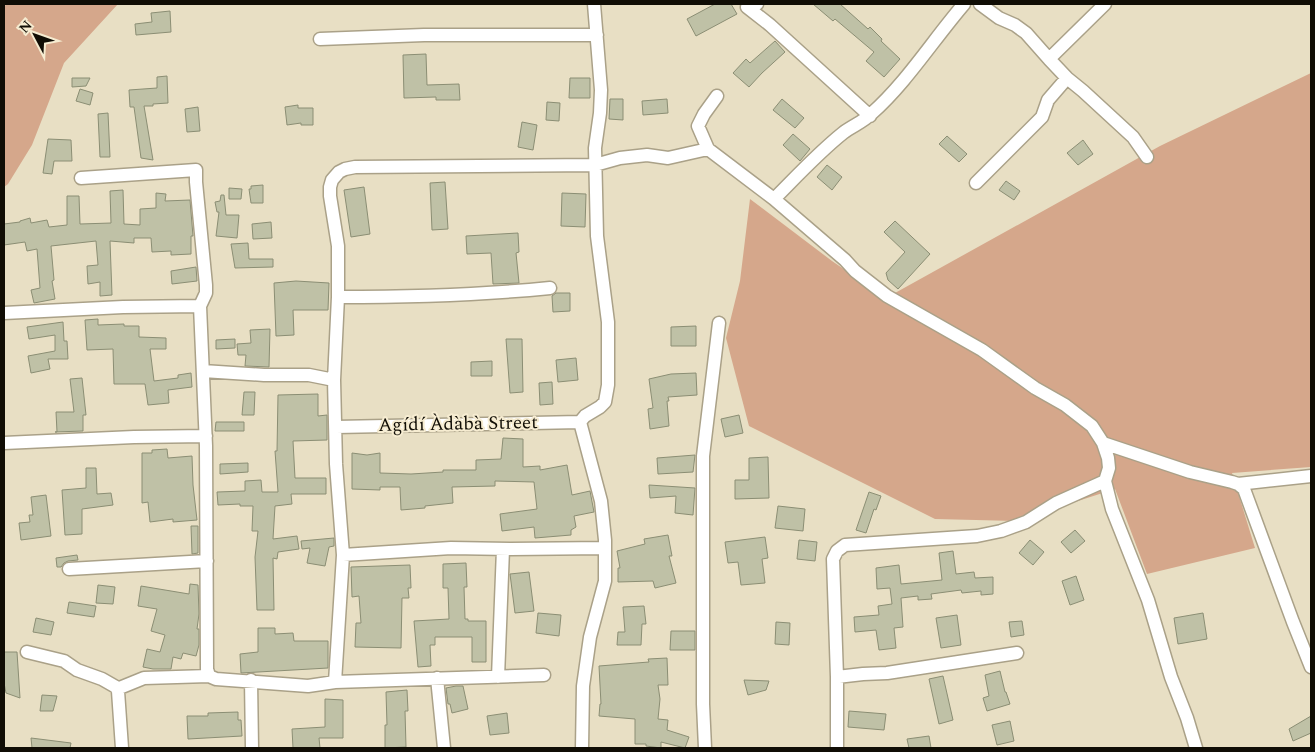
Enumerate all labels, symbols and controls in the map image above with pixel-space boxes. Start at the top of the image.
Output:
north arrow [10,10,60,60]
text: N [14,16,37,38]
street label: Agídí Àdàbà Street [378,408,538,440]

